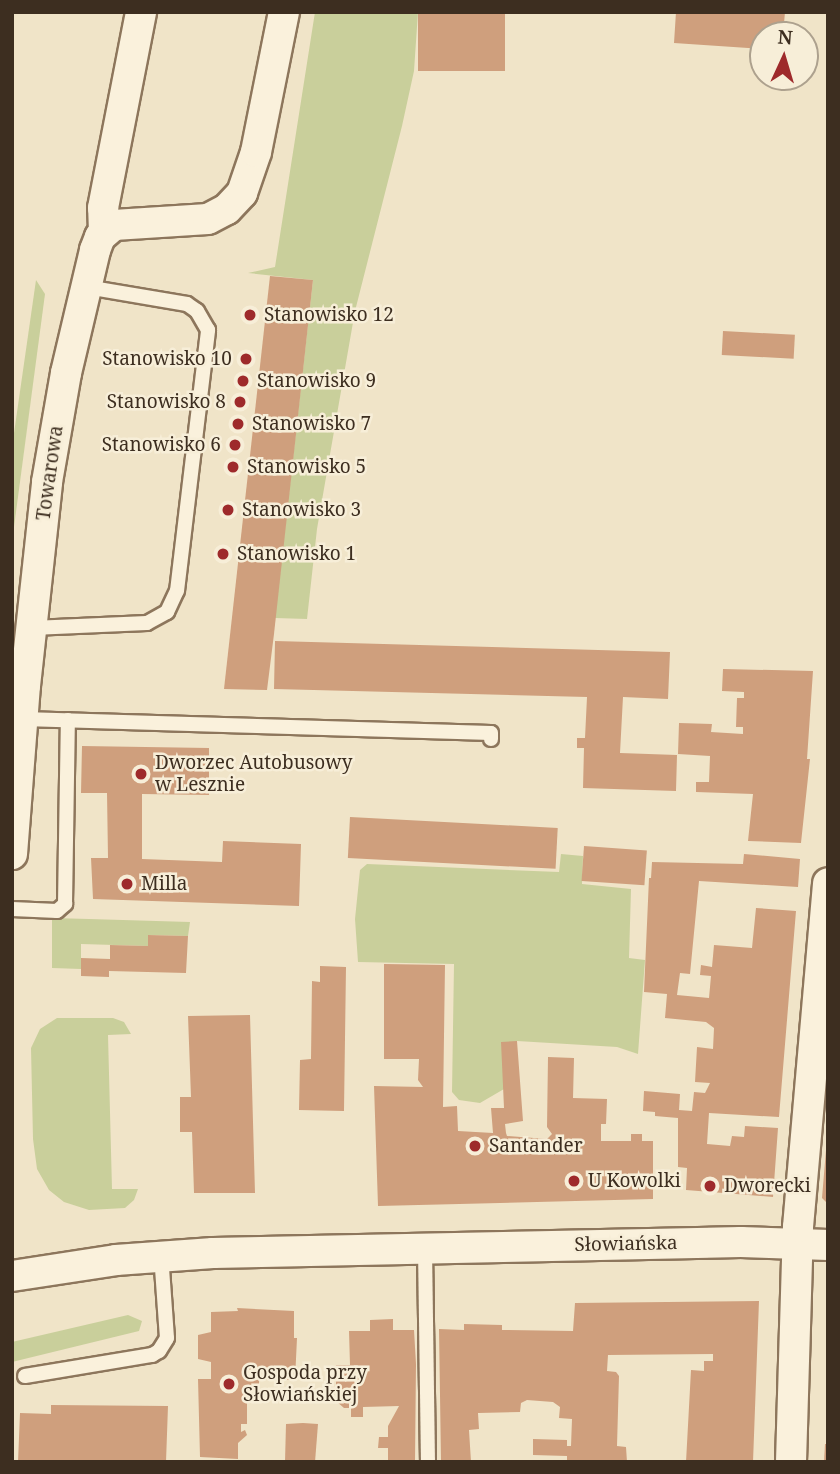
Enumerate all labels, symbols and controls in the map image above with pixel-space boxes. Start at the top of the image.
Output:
north arrow [749,21,819,91]
text: N [777,24,794,51]
place label: Stanowisko 12 [264,304,394,326]
marker: Stanowisko 12 [242,307,258,323]
place label: Stanowisko 10 [102,348,232,370]
marker: Stanowisko 10 [238,351,254,367]
place label: Stanowisko 9 [257,370,376,392]
marker: Stanowisko 9 [235,373,251,389]
place label: Stanowisko 8 [107,391,226,413]
marker: Stanowisko 8 [232,394,248,410]
place label: Stanowisko 7 [252,413,371,435]
marker: Stanowisko 7 [230,416,246,432]
street label: Towarowa [32,424,68,522]
place label: Stanowisko 6 [102,434,221,456]
marker: Stanowisko 6 [227,437,243,453]
place label: Stanowisko 5 [247,456,366,478]
marker: Stanowisko 5 [225,459,241,475]
place label: Stanowisko 3 [242,499,361,521]
marker: Stanowisko 3 [220,502,236,518]
place label: Stanowisko 1 [237,543,356,565]
marker: Stanowisko 1 [215,546,231,562]
place label: Dworzec Autobusowy w Lesznie [155,752,352,796]
marker: Dworzec Autobusowy w Lesznie [133,766,149,782]
place label: Milla [141,873,187,895]
marker: Milla [119,876,135,892]
place label: Santander [489,1135,583,1157]
marker: Santander [467,1138,483,1154]
place label: U Kowolki [588,1170,681,1192]
marker: U Kowolki [566,1173,582,1189]
place label: Dworecki [724,1175,811,1197]
marker: Dworecki [702,1178,718,1194]
street label: Słowiańska [574,1232,678,1256]
place label: Gospoda przy Słowiańskiej [243,1362,367,1406]
marker: Gospoda przy Słowiańskiej [221,1376,237,1392]

